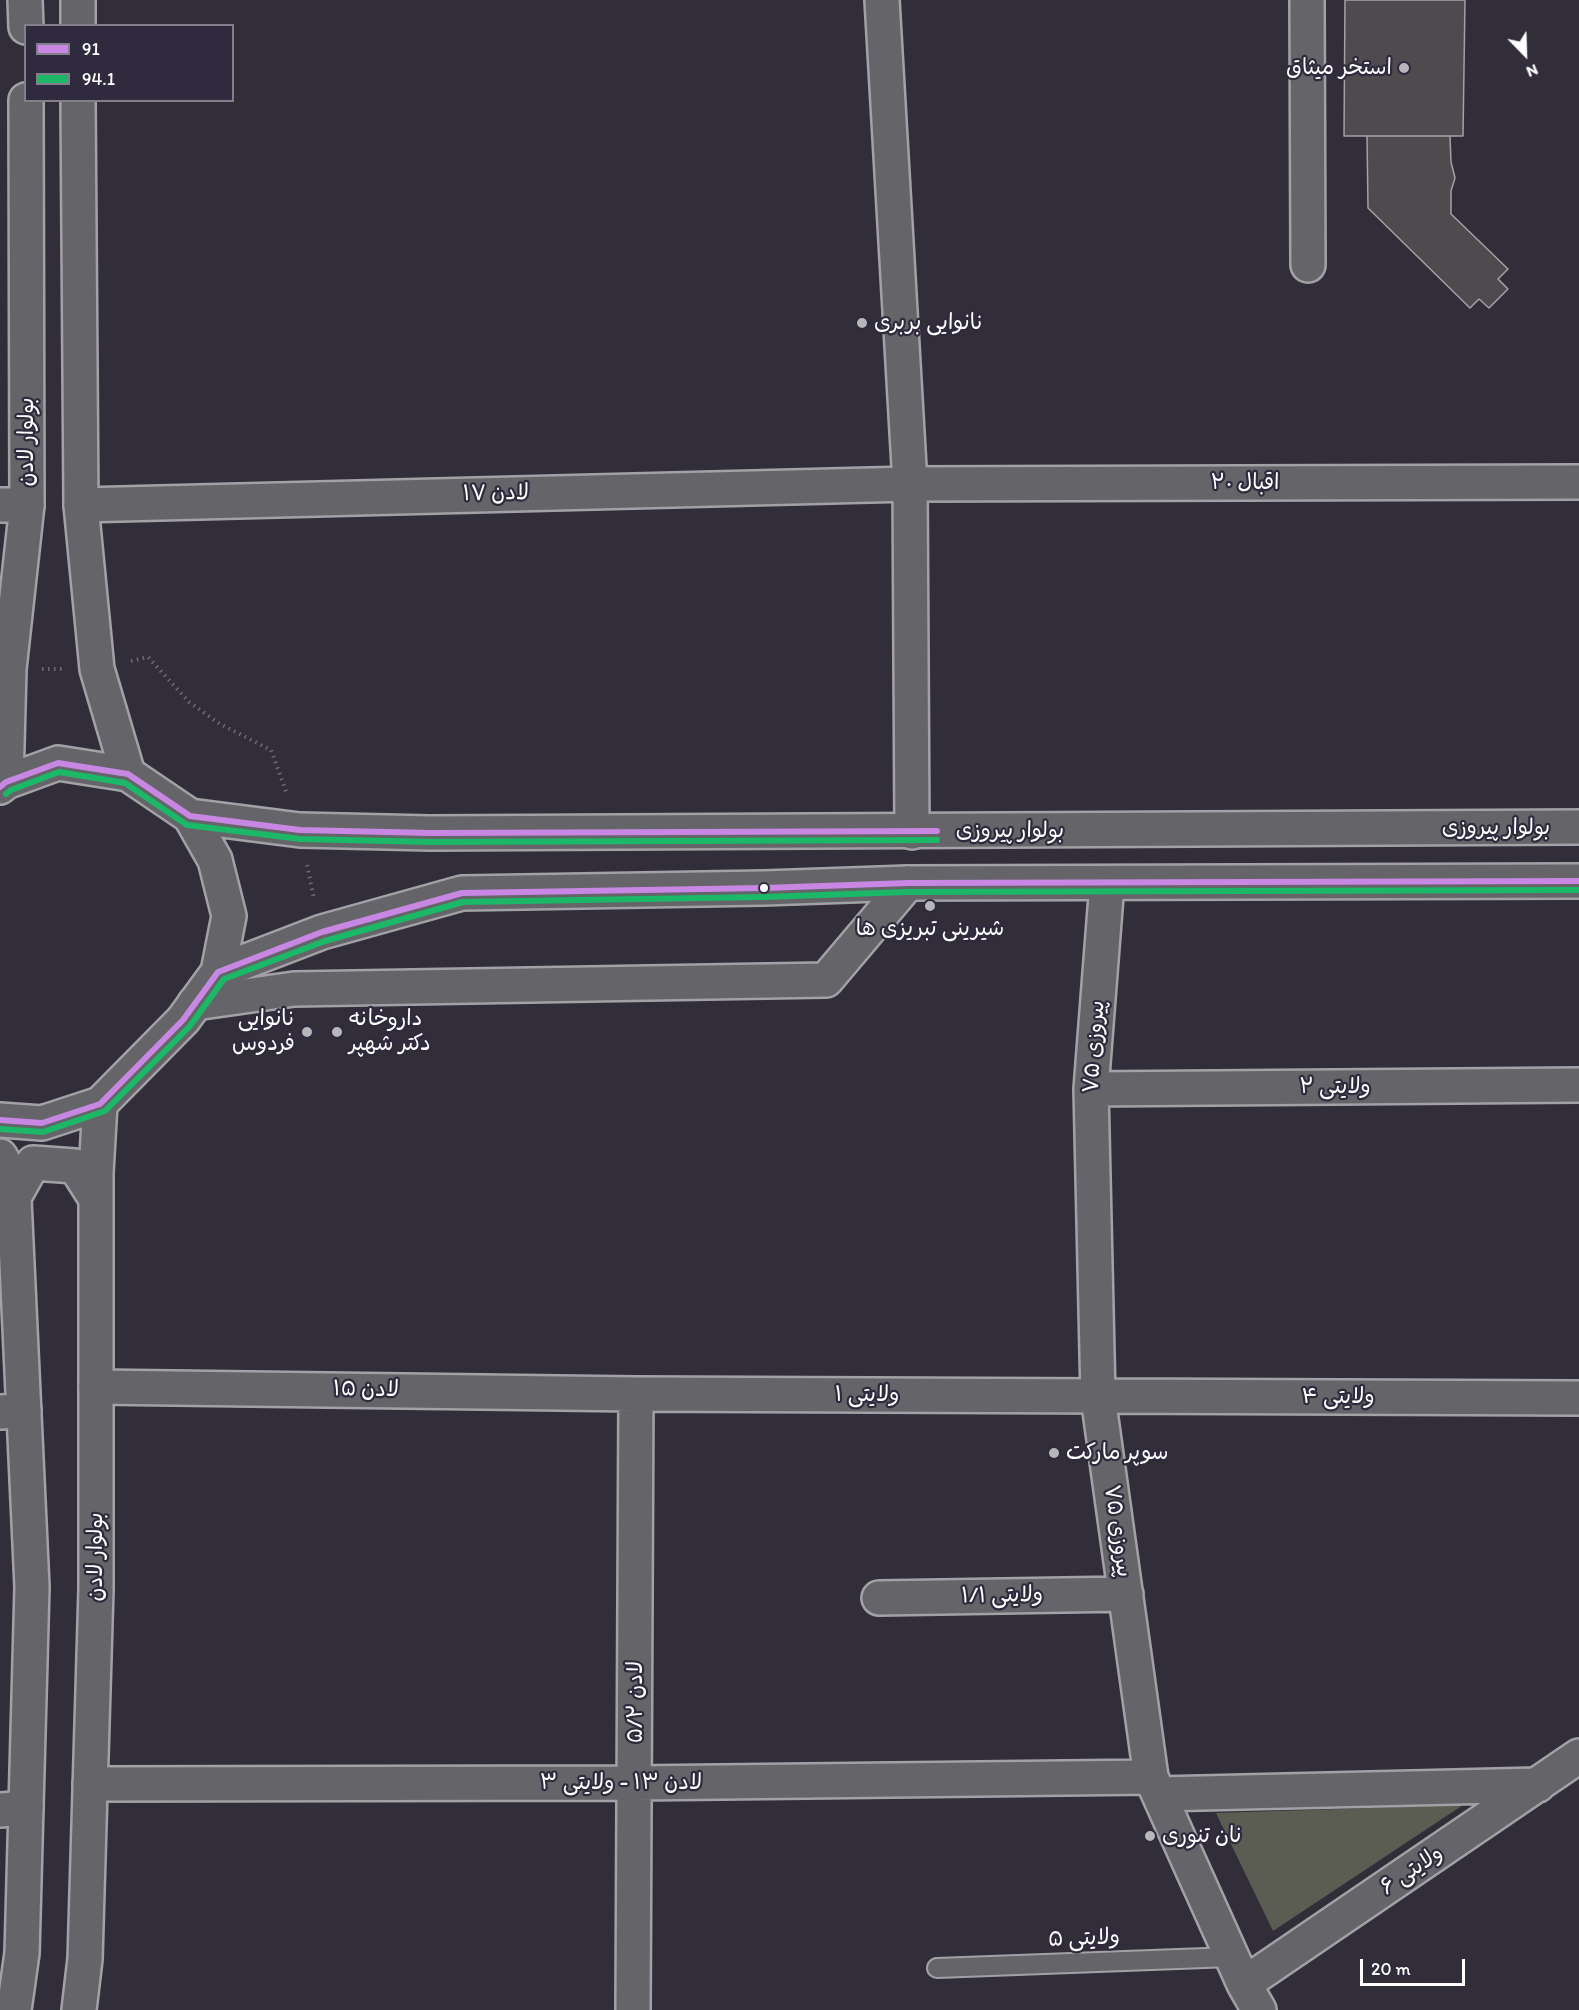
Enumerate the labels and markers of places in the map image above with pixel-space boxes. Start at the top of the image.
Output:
place label: استخر میثاق [1286,55,1392,81]
marker: استخر میثاق [1397,61,1411,75]
place label: نانوایی بربری [874,310,983,336]
marker: نانوایی بربری [855,316,869,330]
unlabelled marker [758,882,770,894]
marker: شیرینی تبریزی ها [923,899,937,913]
place label: شیرینی تبریزی ها [856,916,1004,942]
place label: نانوایی فردوس [232,1006,295,1058]
place label: داروخانه دکتر شهپر [349,1006,431,1058]
marker: نانوایی فردوس [300,1025,314,1039]
marker: داروخانه دکتر شهپر [330,1025,344,1039]
place label: سوپر مارکت [1066,1440,1169,1466]
marker: سوپر مارکت [1047,1446,1061,1460]
place label: نان تنوری [1162,1823,1241,1849]
marker: نان تنوری [1143,1829,1157,1843]

